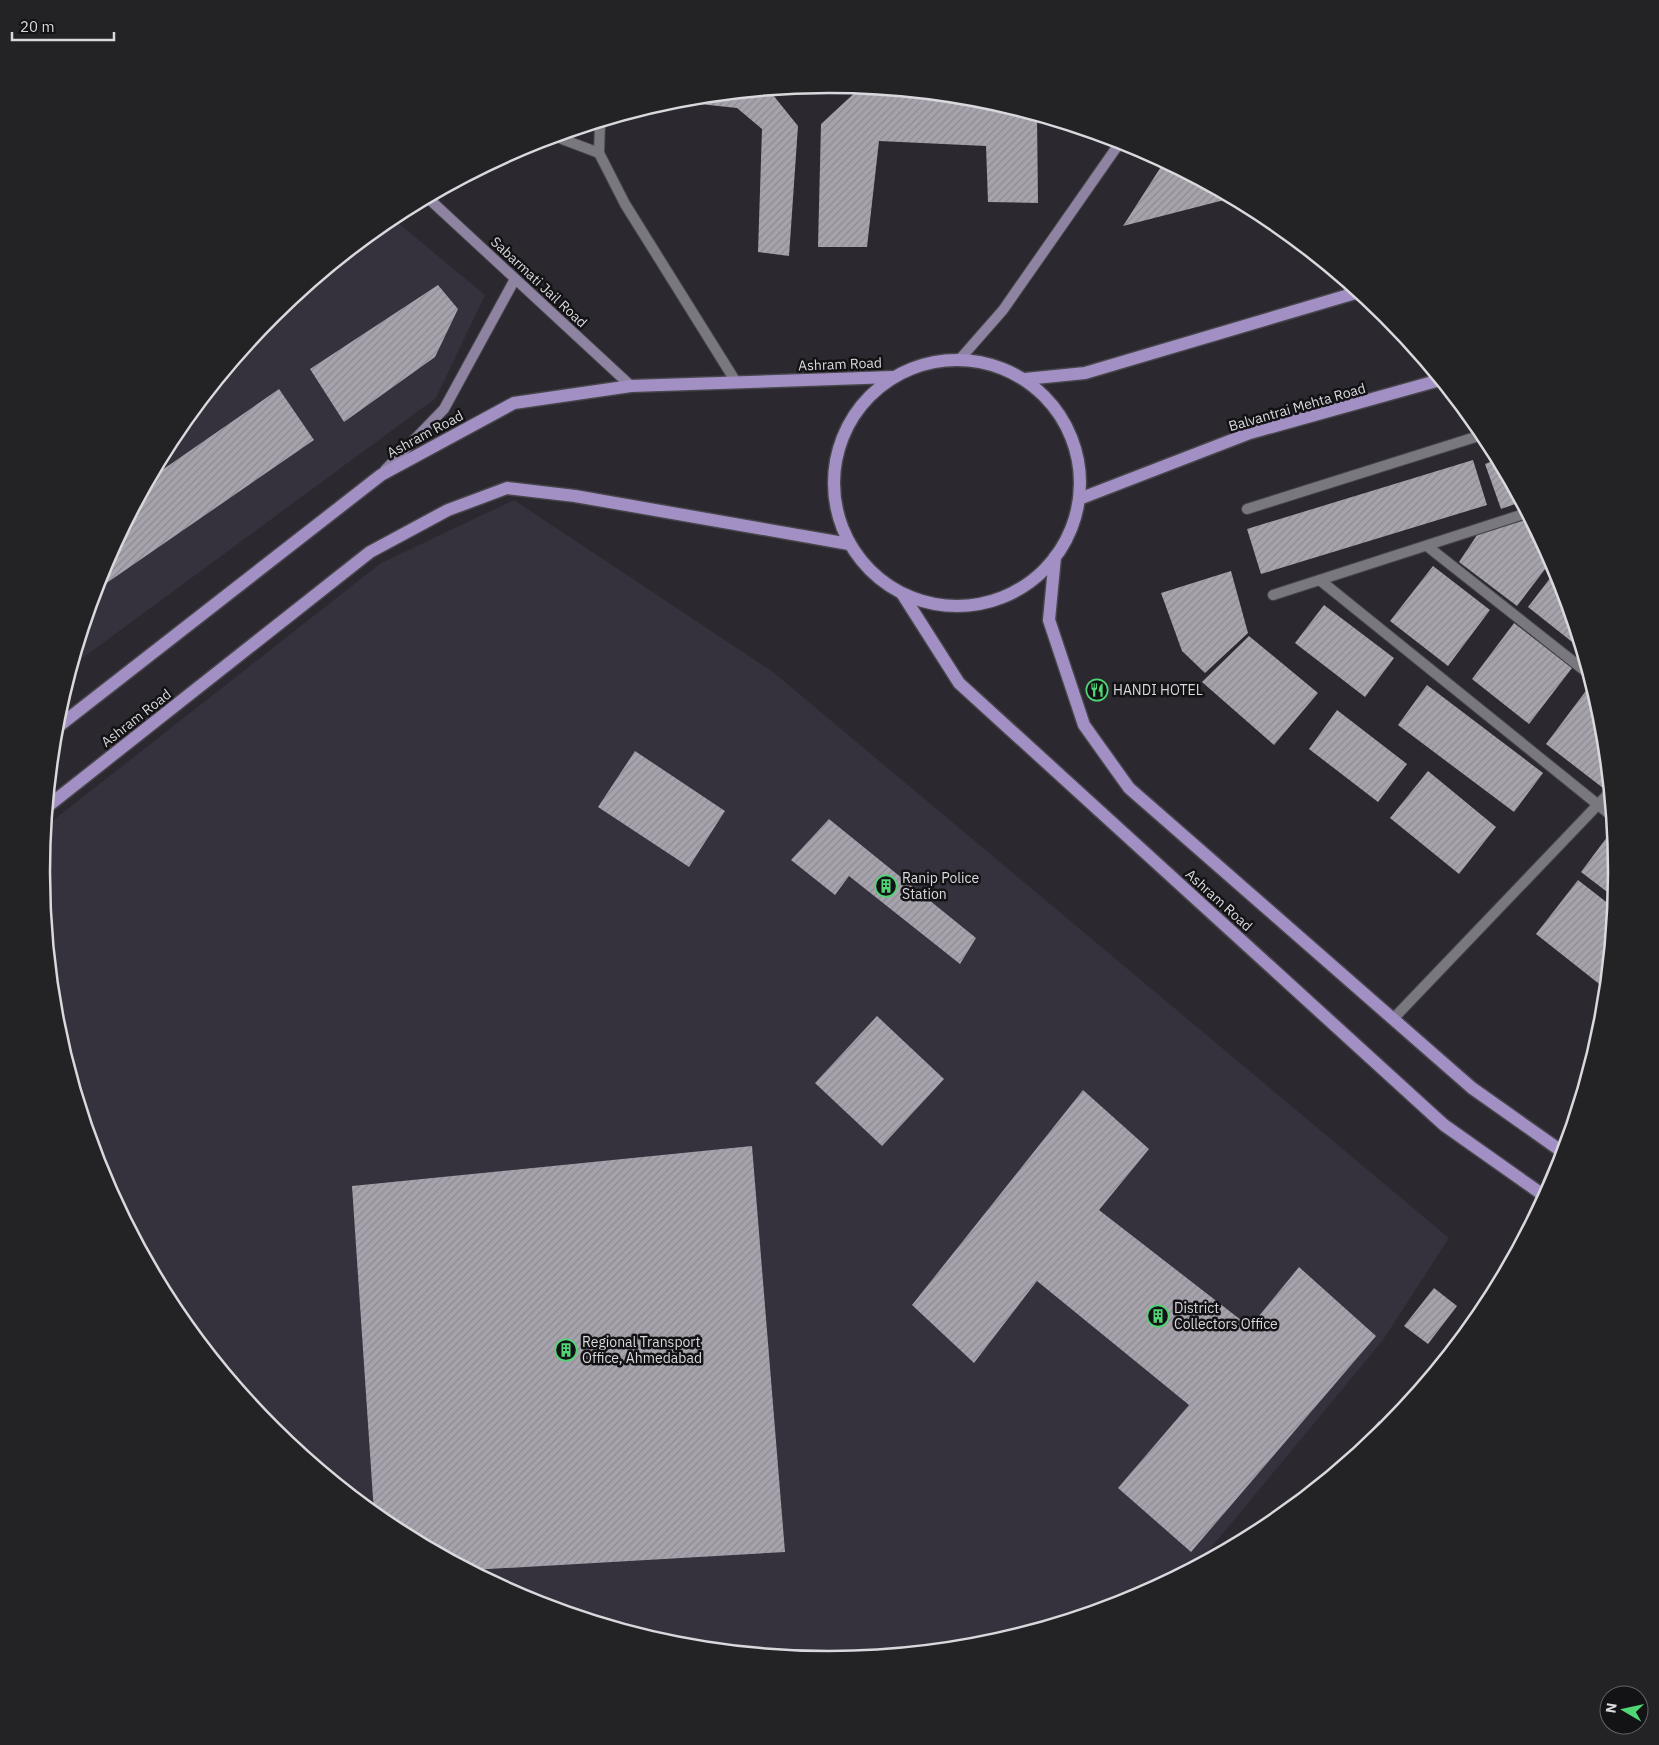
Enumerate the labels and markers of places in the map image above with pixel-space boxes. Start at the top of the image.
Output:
restaurant icon: HANDI HOTEL [1085,678,1109,702]
place label: HANDI HOTEL [1113,681,1203,699]
place label: Ranip Police Station [902,869,979,903]
building icon: Ranip Police Station [874,874,898,898]
place label: District Collectors Office [1174,1299,1278,1333]
building icon: District Collectors Office [1146,1304,1170,1328]
place label: Regional Transport Office, Ahmedabad [582,1333,702,1367]
building icon: Regional Transport Office, Ahmedabad [554,1338,578,1362]

